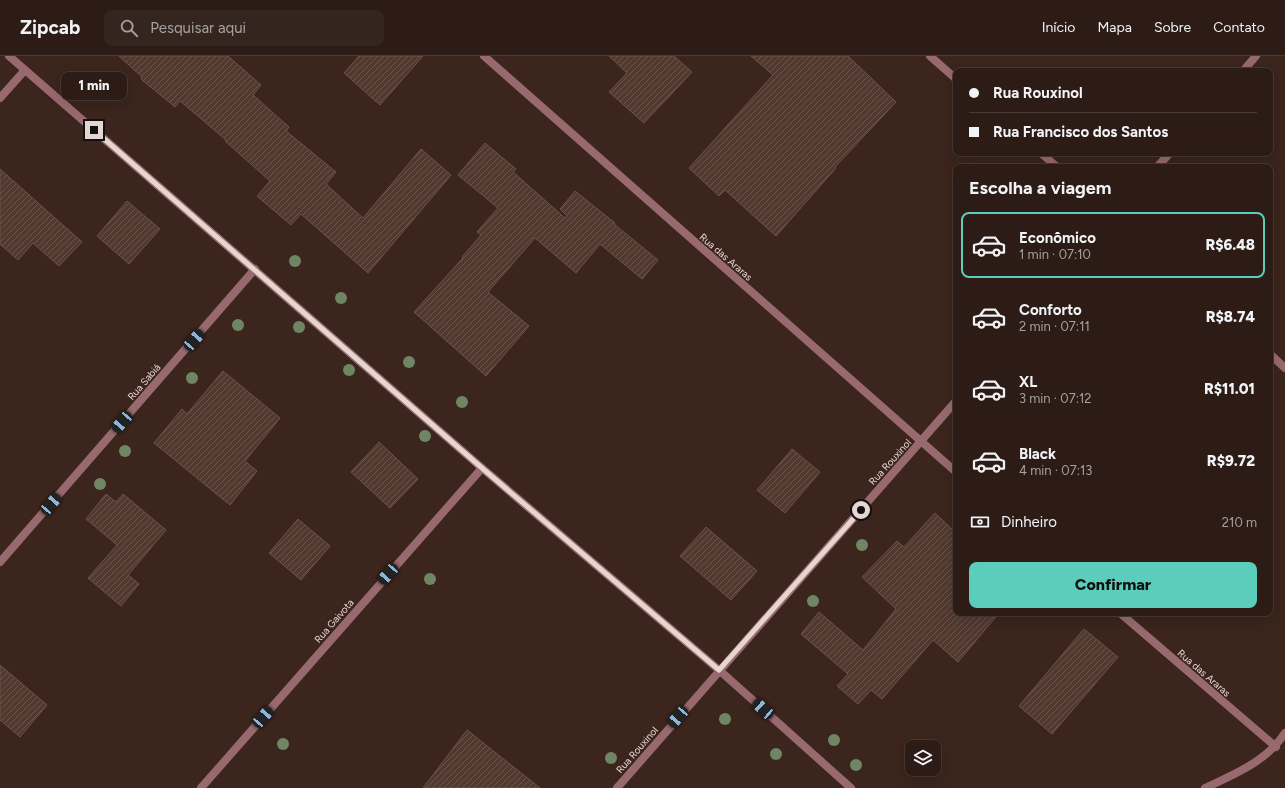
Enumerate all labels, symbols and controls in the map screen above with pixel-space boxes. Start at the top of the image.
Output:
search box [104,10,384,46]
text: Zipcab [20,16,80,39]
icon: search [118,17,140,39]
text: Pesquisar aqui [150,19,246,37]
text: Início [1042,19,1075,36]
text: Mapa [1097,19,1132,36]
text: Sobre [1154,19,1191,36]
text: Contato [1213,19,1265,36]
callout: 1 min [61,72,127,100]
text: 1 min [78,78,110,93]
text: Rua Rouxinol [993,84,1083,102]
route end [85,121,103,139]
text: Rua Francisco dos Santos [993,123,1168,141]
text: Escolha a viagem [969,177,1112,199]
icon: car [971,227,1007,263]
text: Econômico [1019,229,1096,247]
street label: Rua das Araras [697,230,755,284]
text: R$6.48 [1205,236,1255,254]
text: 1 min · 07:10 [1019,247,1091,262]
icon: car [971,299,1007,335]
text: Conforto [1019,301,1082,319]
text: R$8.74 [1206,308,1255,326]
text: 2 min · 07:11 [1019,319,1090,334]
car [182,327,206,353]
street label: Rua Sabiá [125,361,163,403]
icon: car [971,371,1007,407]
text: XL [1019,373,1037,391]
text: R$11.01 [1204,380,1255,398]
text: 3 min · 07:12 [1019,391,1092,406]
car [110,409,134,435]
street label: Rua Rouxinol [866,436,914,488]
icon: car [971,443,1007,479]
text: Black [1019,445,1056,463]
text: R$9.72 [1207,452,1255,470]
text: 4 min · 07:13 [1019,463,1092,478]
car [39,491,63,517]
route start [852,501,870,519]
icon: cash [969,511,991,533]
text: Dinheiro [1001,513,1057,531]
text: 210 m [1222,515,1257,530]
car [376,561,400,587]
button: Confirmar [969,562,1257,608]
street label: Rua Gaivota [311,596,357,646]
street label: Rua das Araras [1175,646,1233,700]
car [750,697,776,721]
car [251,704,275,730]
car [666,704,690,730]
street label: Rua Rouxinol [613,724,661,776]
map controls [905,740,941,776]
button: layers [905,740,941,776]

